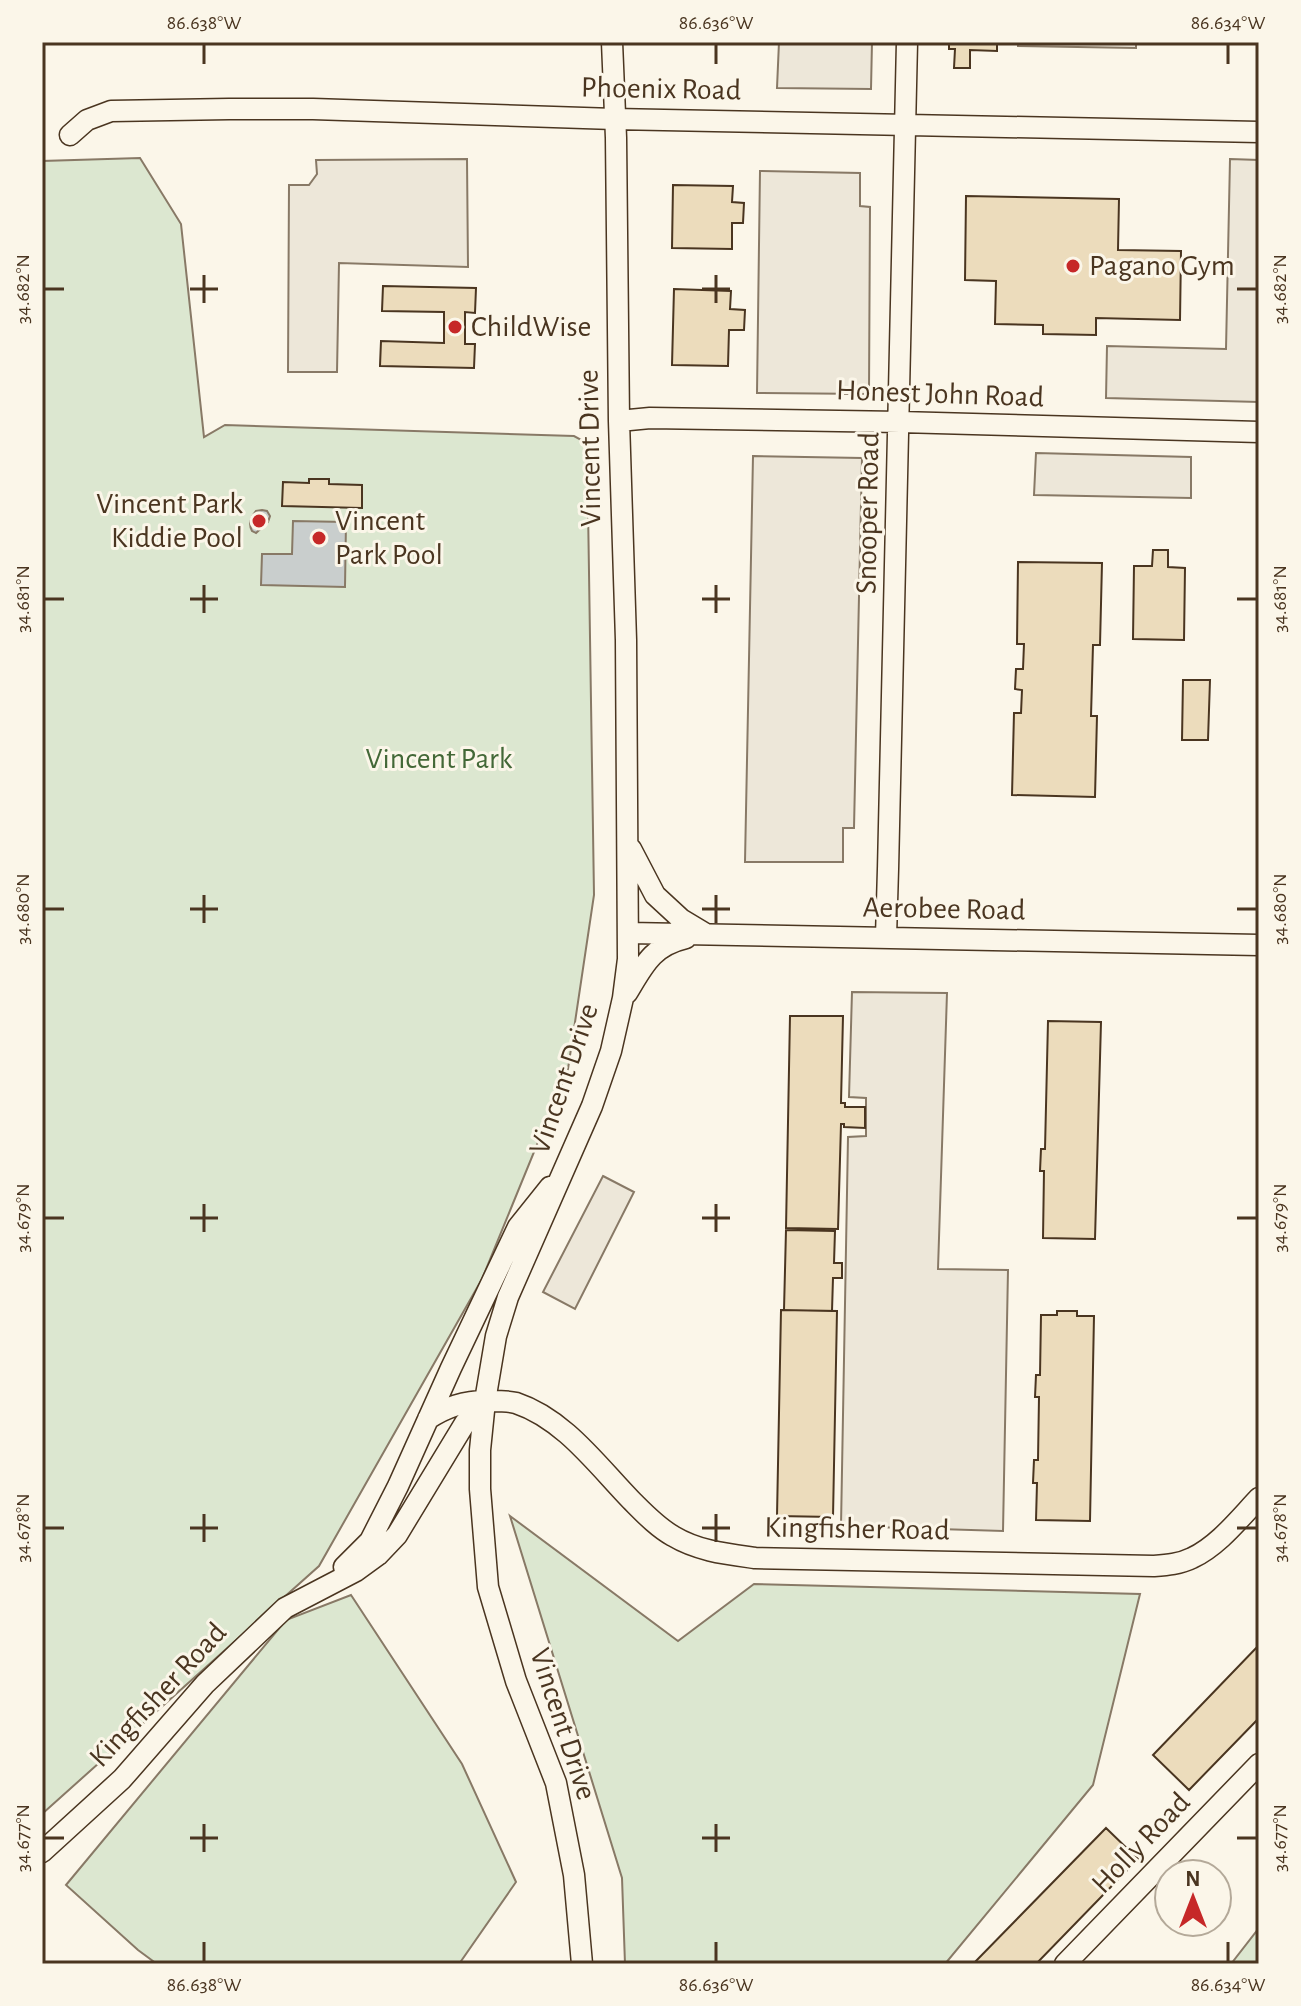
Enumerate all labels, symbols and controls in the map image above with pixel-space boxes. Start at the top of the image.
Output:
text: 86.638°W [167,13,241,33]
text: 86.636°W [679,13,753,33]
text: 86.634°W [1191,13,1265,33]
street label: Phoenix Road [581,73,741,105]
place label: Pagano Gym [1089,251,1235,281]
text: 34.682°N [13,254,33,324]
text: 34.682°N [1270,254,1290,324]
marker: Pagano Gym [1064,257,1082,275]
place label: ChildWise [471,312,591,342]
marker: ChildWise [446,318,464,336]
street label: Vincent Drive [574,369,606,527]
street label: Honest John Road [835,375,1045,413]
street label: Snooper Road [852,432,884,594]
place label: Vincent Park Kiddie Pool [96,489,243,553]
place label: Vincent Park Pool [335,506,443,570]
marker: Vincent Park Kiddie Pool [250,512,268,530]
marker: Vincent Park Pool [310,529,328,547]
text: 34.681°N [13,565,33,633]
text: 34.681°N [1270,565,1290,633]
park label: Vincent Park [366,744,513,774]
text: 34.680°N [13,873,33,945]
text: 34.680°N [1270,873,1290,945]
street label: Aerobee Road [862,893,1026,925]
street label: Vincent Drive [524,1000,604,1158]
text: 34.679°N [13,1183,33,1253]
text: 34.679°N [1270,1183,1290,1253]
text: 34.678°N [13,1493,33,1563]
text: 34.678°N [1270,1493,1290,1563]
street label: Kingfisher Road [764,1512,950,1546]
street label: Kingfisher Road [84,1617,232,1773]
street label: Vincent Drive [524,1644,602,1804]
street label: Holly Road [1086,1787,1196,1899]
text: 34.677°N [13,1804,33,1872]
text: 34.677°N [1270,1804,1290,1872]
north arrow [1153,1858,1233,1938]
text: N [1185,1868,1201,1890]
text: 86.638°W [167,1975,241,1995]
text: 86.636°W [679,1975,753,1995]
text: 86.634°W [1191,1975,1265,1995]

